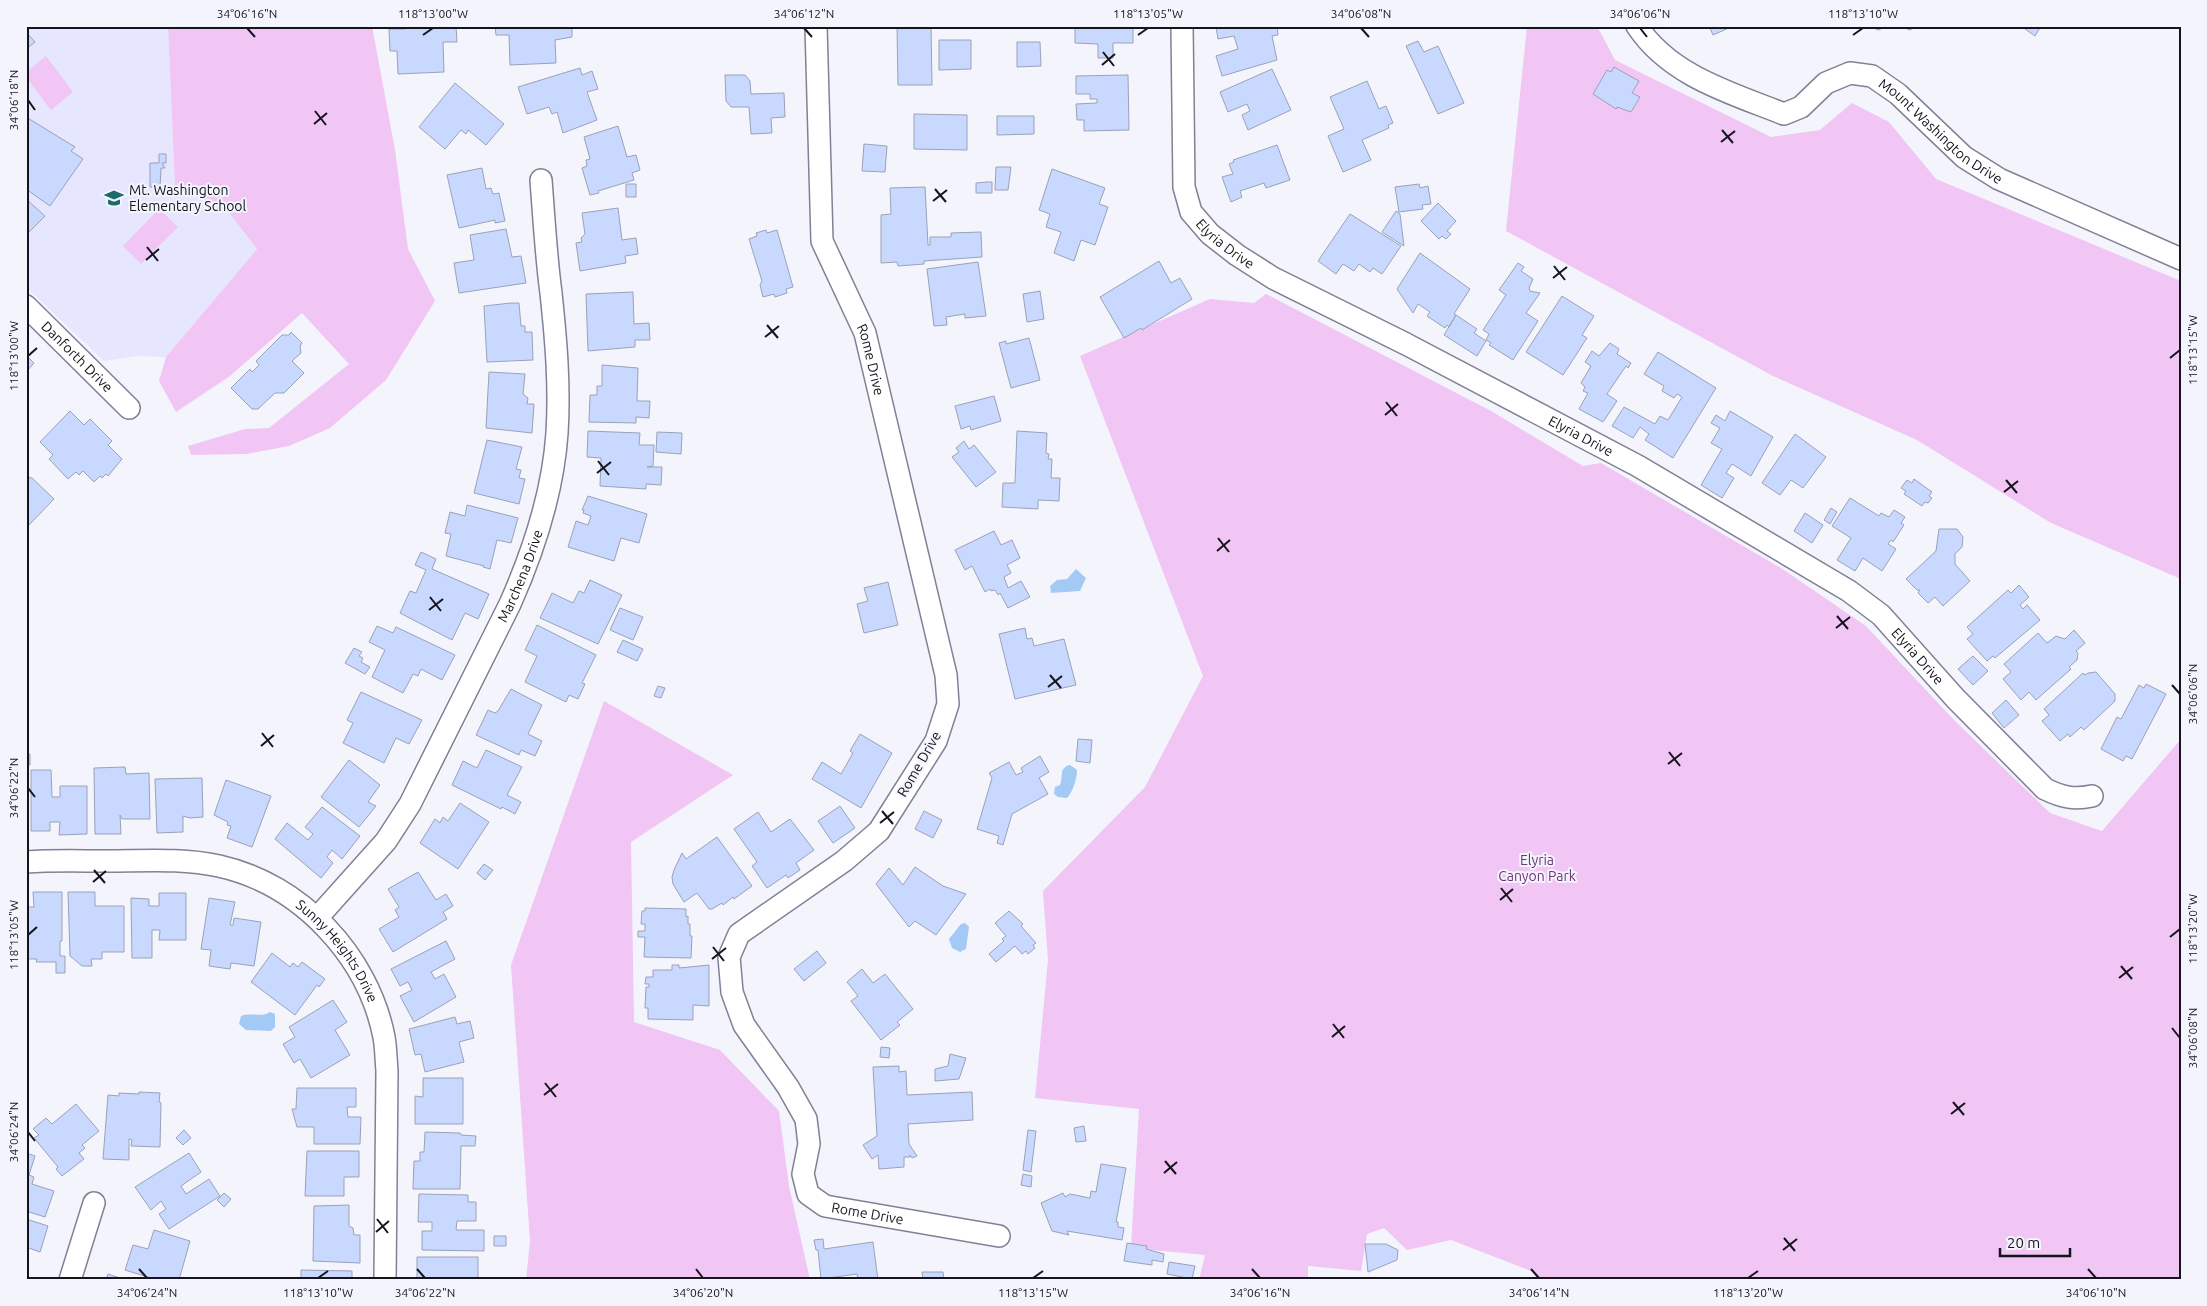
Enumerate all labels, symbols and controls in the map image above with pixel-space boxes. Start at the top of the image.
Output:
text: 34°06'16"N [217,7,277,20]
text: 118°13'00"W [398,7,468,20]
text: 34°06'12"N [774,7,834,20]
text: 118°13'05"W [1113,7,1183,20]
text: 34°06'08"N [1331,7,1391,20]
text: 34°06'06"N [1610,7,1670,20]
text: 118°13'10"W [1828,7,1898,20]
text: 34°06'18"N [7,70,20,130]
street label: Mount Washington Drive [1876,75,2005,187]
place label: Mt. Washington Elementary School [129,182,247,214]
school or university icon: Mt. Washington Elementary School [103,187,125,209]
street label: Elyria Drive [1193,216,1257,272]
text: 118°13'15"W [2186,315,2199,385]
street label: Danforth Drive [38,318,116,395]
text: 118°13'00"W [7,321,20,391]
street label: Rome Drive [854,321,888,397]
street label: Elyria Drive [1546,412,1616,459]
street label: Marchena Drive [494,528,546,625]
street label: Elyria Drive [1888,625,1947,688]
text: 34°06'06"N [2186,664,2199,724]
street label: Rome Drive [894,728,944,800]
text: 34°06'22"N [7,758,20,818]
park label: Elyria Canyon Park [1498,852,1576,884]
text: 118°13'20"W [2186,894,2199,964]
street label: Sunny Heights Drive [293,896,381,1005]
text: 118°13'05"W [7,900,20,970]
text: 34°06'08"N [2186,1008,2199,1068]
text: 34°06'24"N [7,1102,20,1162]
street label: Rome Drive [830,1199,905,1227]
scale bar [2000,1226,2070,1258]
text: 20 m [2007,1234,2040,1251]
text: 34°06'24"N [117,1286,177,1299]
text: 118°13'10"W [283,1286,353,1299]
text: 34°06'22"N [395,1286,455,1299]
text: 34°06'20"N [673,1286,733,1299]
text: 118°13'15"W [998,1286,1068,1299]
text: 34°06'16"N [1230,1286,1290,1299]
text: 34°06'14"N [1509,1286,1569,1299]
text: 118°13'20"W [1713,1286,1783,1299]
text: 34°06'10"N [2066,1286,2126,1299]

